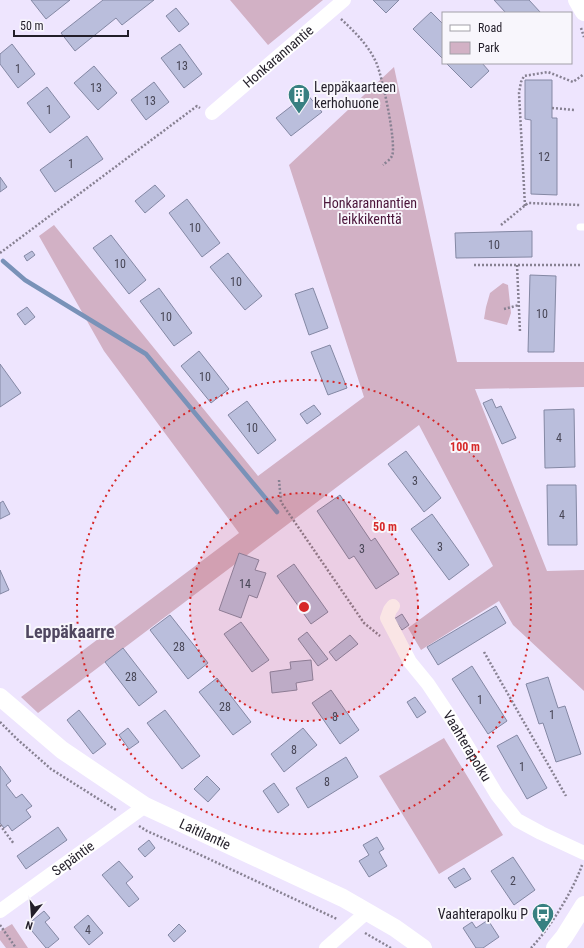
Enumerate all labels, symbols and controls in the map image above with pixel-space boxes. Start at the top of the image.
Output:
scale bar [14,12,128,38]
legend [442,12,572,64]
text: 50 m [20,19,44,33]
text: Road [478,21,502,35]
street label: Honkarannantie [240,22,317,91]
text: Park [478,41,500,55]
house number: 13 [176,59,188,73]
house number: 1 [15,62,21,76]
place label: Leppäkaarteen kerhohuone [314,79,396,111]
house number: 13 [90,81,102,95]
building icon: Leppäkaarteen kerhohuone [286,82,312,115]
house number: 13 [144,94,156,108]
house number: 1 [46,103,52,117]
house number: 12 [538,150,550,164]
house number: 1 [68,157,74,171]
park label: Honkarannantien leikkikenttä [323,195,417,227]
house number: 10 [189,221,201,235]
house number: 10 [488,238,500,252]
house number: 10 [114,257,126,271]
house number: 10 [230,275,242,289]
house number: 10 [536,307,548,321]
house number: 10 [160,310,172,324]
house number: 10 [199,370,211,384]
house number: 10 [246,421,258,435]
house number: 4 [556,431,562,445]
text: 100 m [450,440,480,454]
house number: 3 [412,474,418,488]
house number: 4 [559,508,565,522]
text: 50 m [373,520,397,534]
house number: 3 [437,540,443,554]
house number: 3 [359,542,365,556]
house number: 14 [239,577,251,591]
centre of rings [297,600,311,614]
district label: Leppäkaarre [25,621,115,642]
house number: 28 [173,640,185,654]
house number: 28 [125,670,137,684]
house number: 1 [477,693,483,707]
house number: 28 [219,700,231,714]
street label: Vaahterapolku [440,708,495,784]
house number: 1 [549,708,555,722]
house number: 8 [332,710,338,724]
house number: 8 [291,743,297,757]
house number: 1 [519,760,525,774]
house number: 8 [324,775,330,789]
street label: Laitilantie [177,815,234,853]
street label: Sepäntie [49,837,97,879]
house number: 2 [510,874,516,888]
north arrow [12,896,52,936]
bus stop icon: Vaahterapolku P [530,901,556,934]
place label: Vaahterapolku P [438,906,528,922]
text: N [24,918,34,932]
house number: 4 [85,923,91,937]

